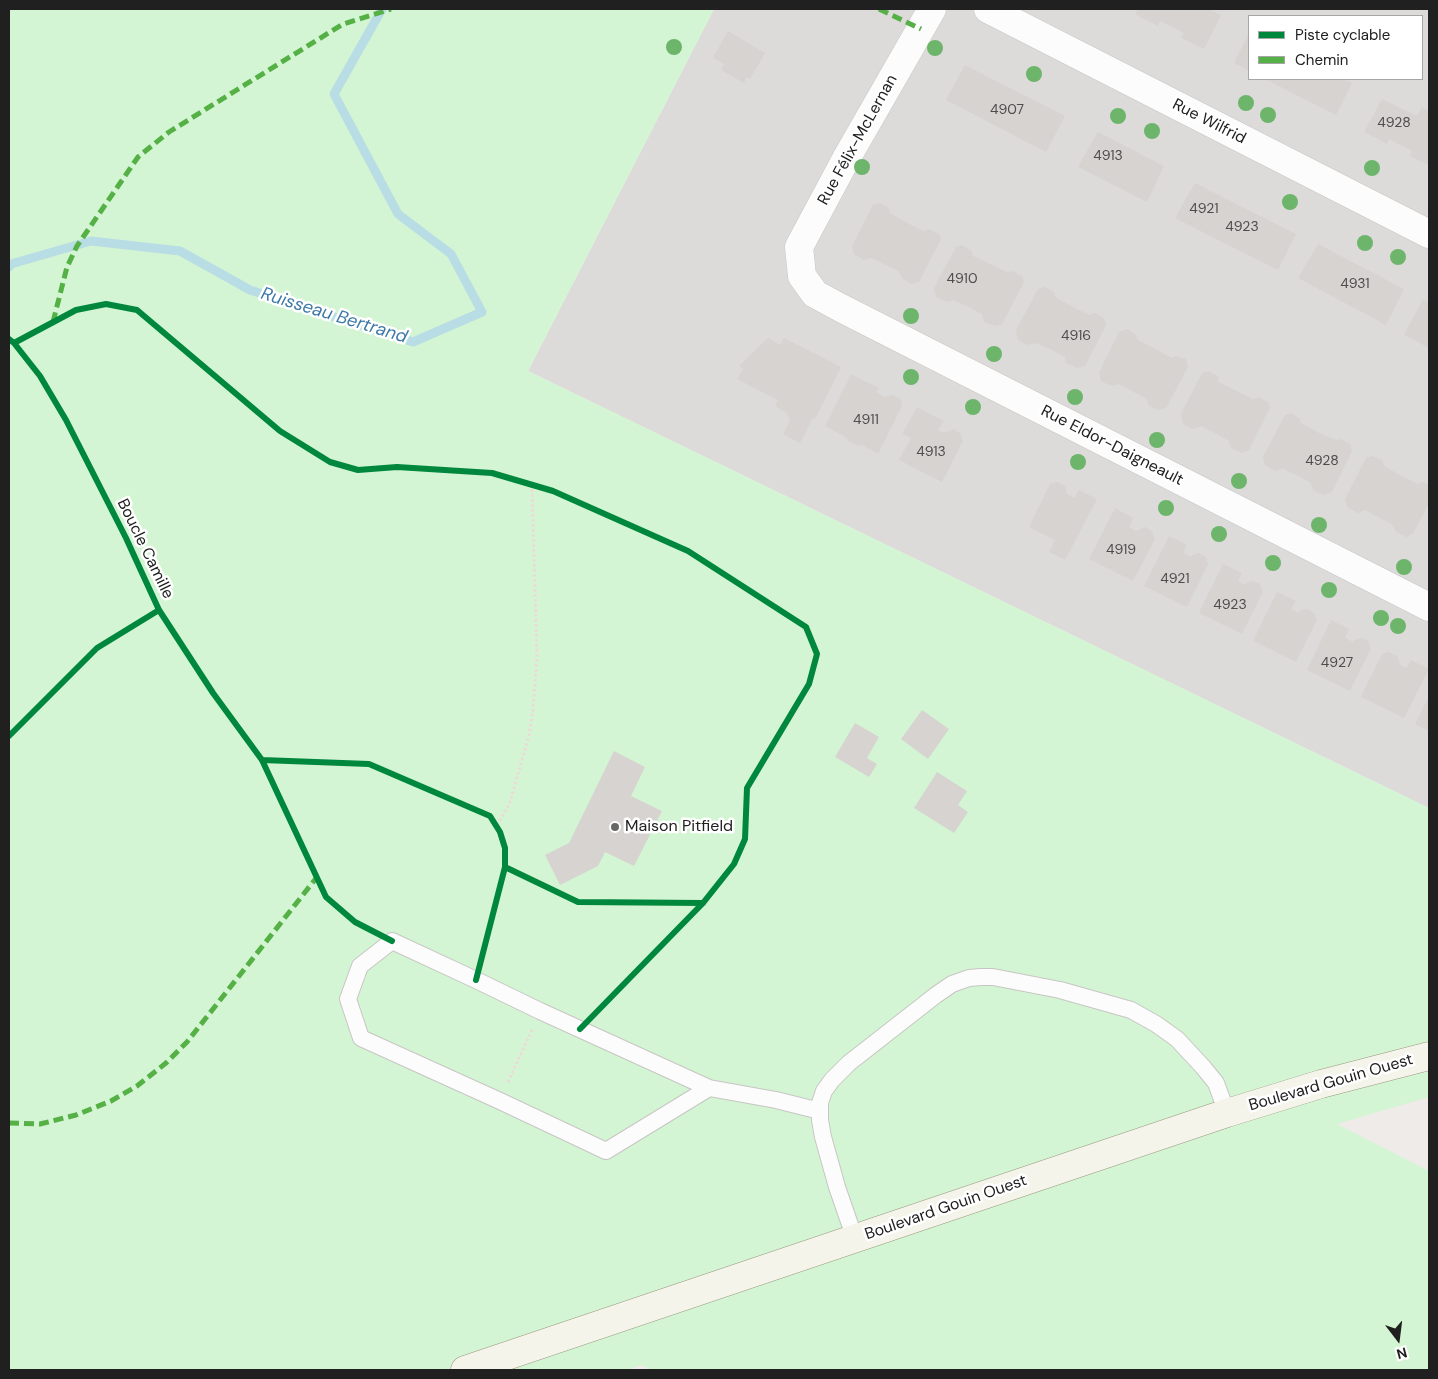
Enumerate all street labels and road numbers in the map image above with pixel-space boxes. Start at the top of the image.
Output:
street label: Rue Félix-McLernan [814,71,902,209]
street label: Rue Wilfrid [1169,95,1249,149]
street label: Rue Eldor-Daigneault [1038,402,1186,490]
street label: Boucle Camille [113,496,177,602]
street label: Boulevard Gouin Ouest [1247,1050,1415,1116]
street label: Boulevard Gouin Ouest [863,1171,1029,1245]

